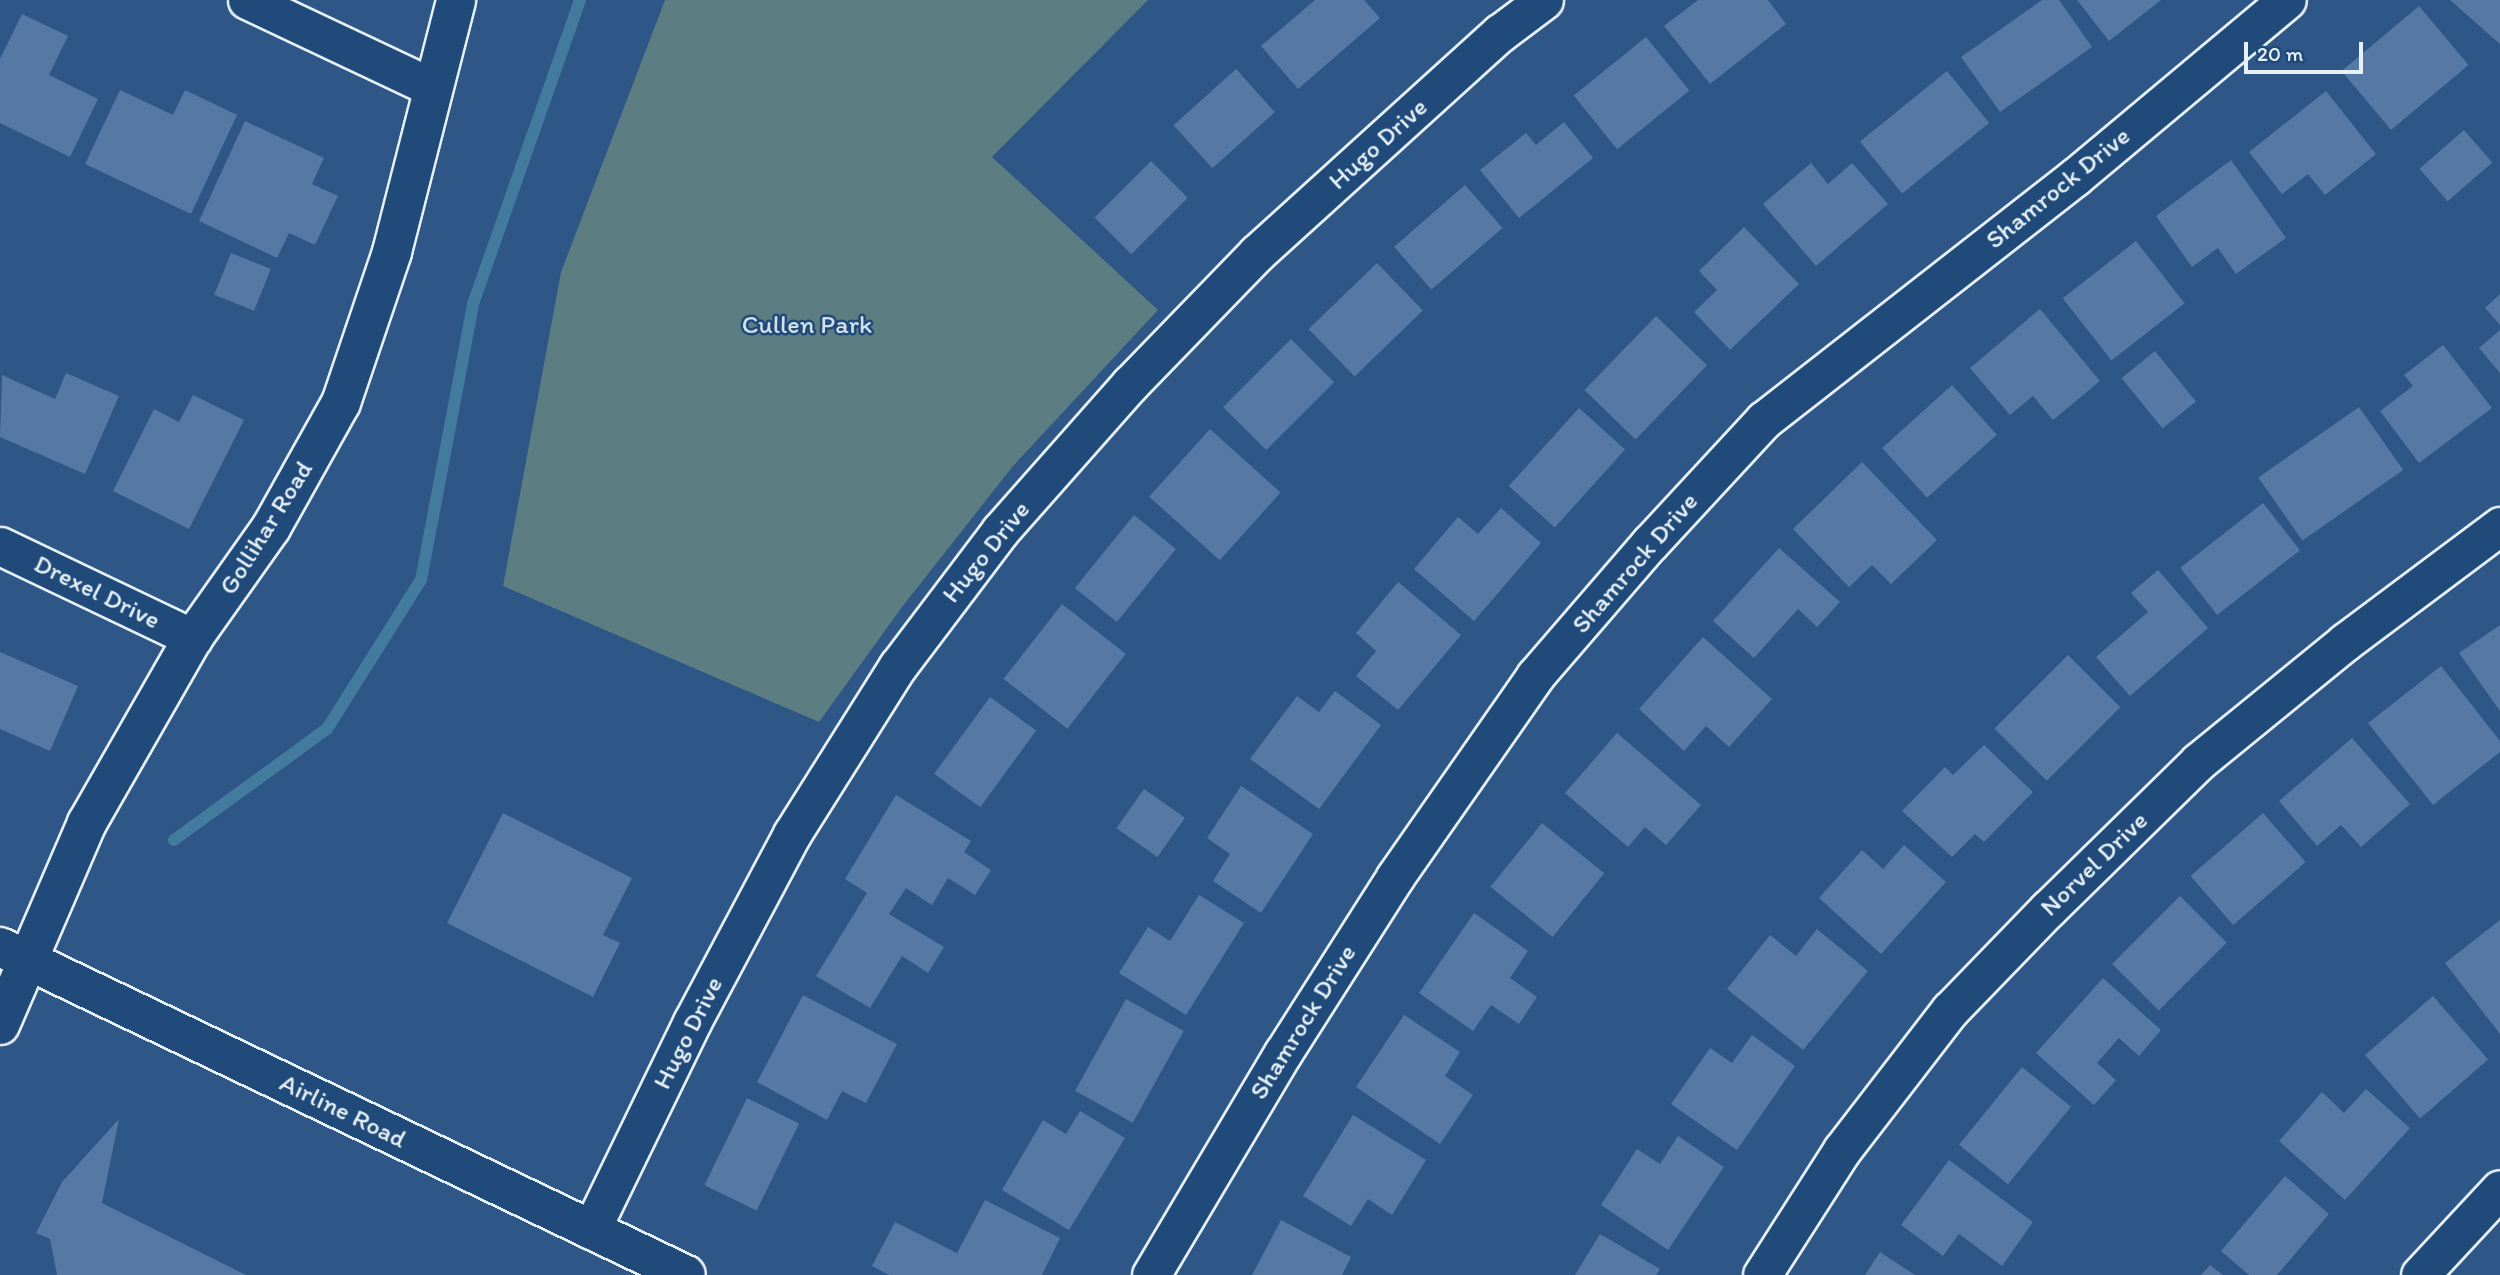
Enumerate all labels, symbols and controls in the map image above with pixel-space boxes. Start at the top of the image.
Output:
scale bar [2248,28,2367,72]
text: 20 m [2257,41,2303,66]
street label: Hugo Drive [1322,91,1434,197]
street label: Shamrock Drive [1980,120,2136,256]
park label: Cullen Park [742,309,872,341]
street label: Gollihar Road [212,455,320,601]
street label: Shamrock Drive [1565,486,1705,640]
street label: Hugo Drive [935,494,1037,610]
street label: Drexel Drive [29,548,165,636]
street label: Norvel Drive [2034,805,2154,923]
street label: Shamrock Drive [1243,939,1363,1105]
street label: Hugo Drive [646,971,730,1095]
street label: Airline Road [275,1067,411,1155]

